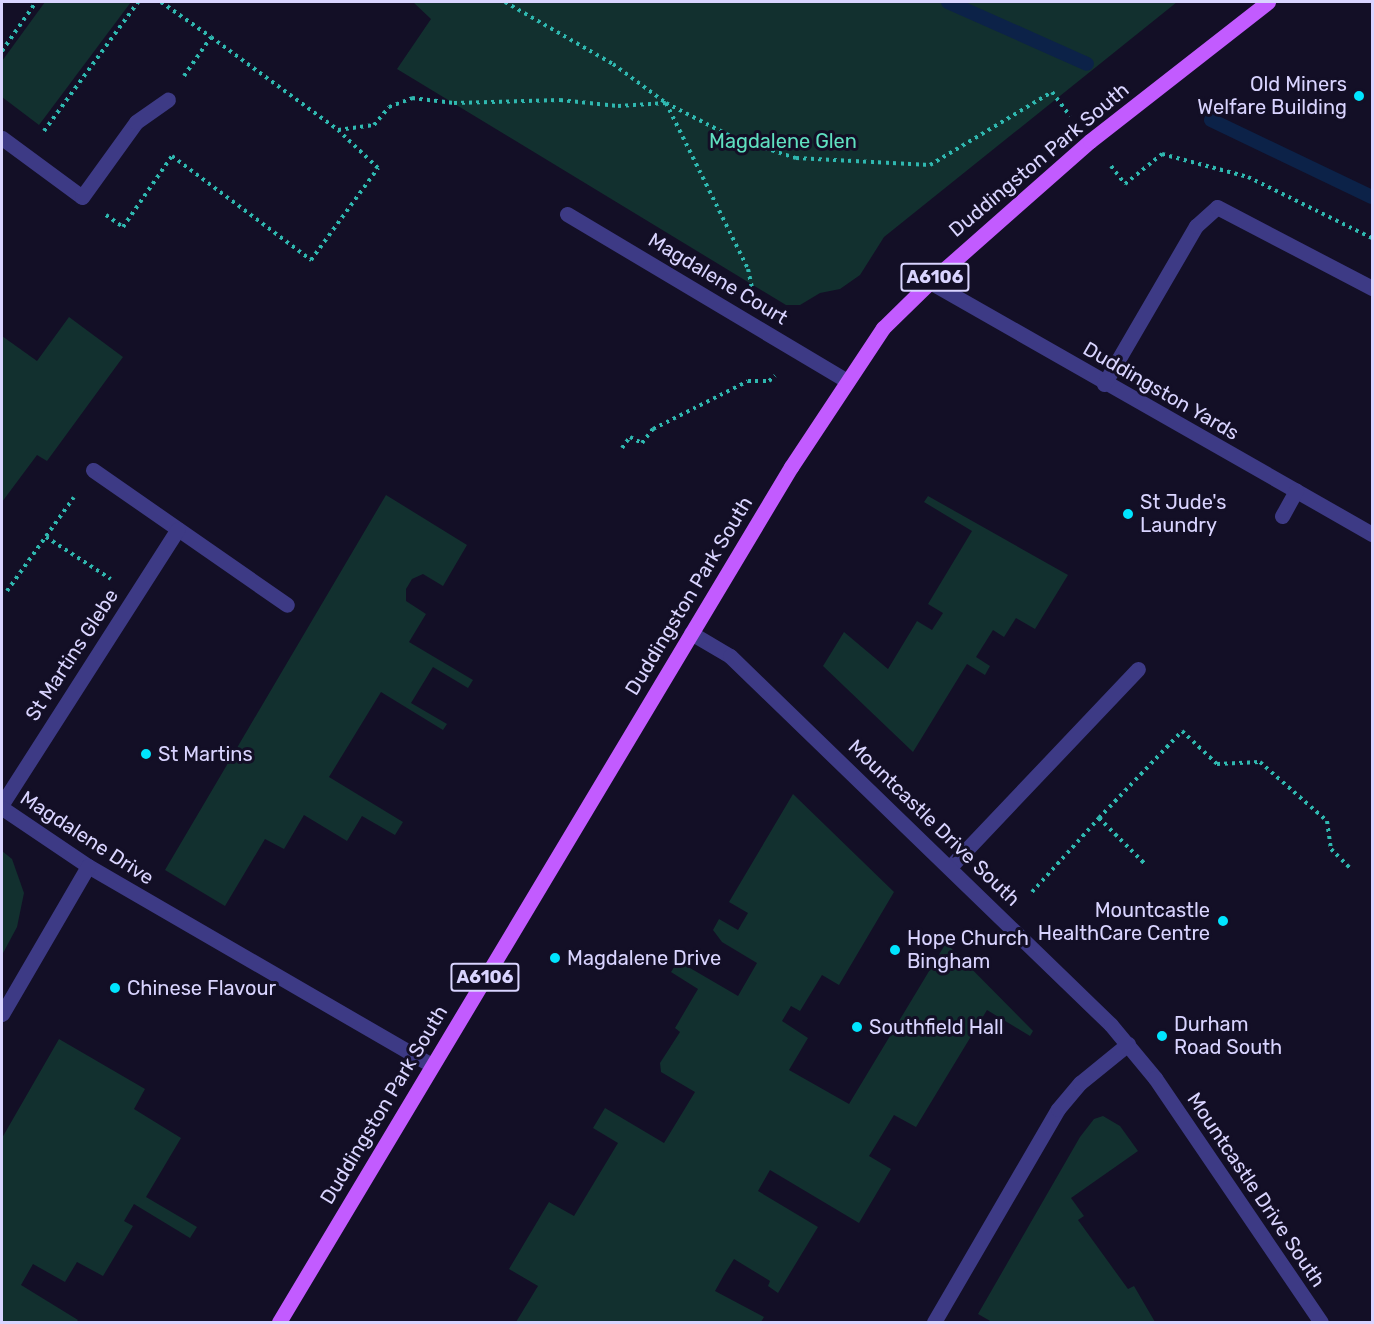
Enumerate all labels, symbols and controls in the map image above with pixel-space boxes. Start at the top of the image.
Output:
place label: Old Miners Welfare Building [1197,72,1347,119]
street label: Duddingston Park South [944,78,1134,242]
marker: Old Miners Welfare Building [1352,89,1366,103]
park label: Magdalene Glen [709,129,857,153]
street label: Magdalene Court [644,228,792,330]
road number: A6106 [899,262,971,292]
street label: Duddingston Yards [1079,336,1243,446]
place label: St Jude's Laundry [1140,490,1226,537]
street label: Duddingston Park South [620,492,758,700]
marker: St Jude's Laundry [1121,507,1135,521]
street label: St Martins Glebe [20,585,124,725]
street label: Mountcastle Drive South [843,735,1025,911]
place label: St Martins [158,742,253,766]
marker: St Martins [139,747,153,761]
street label: Magdalene Drive [16,786,158,890]
place label: Mountcastle HealthCare Centre [1038,898,1210,945]
marker: Mountcastle HealthCare Centre [1214,912,1232,930]
place label: Hope Church Bingham [907,927,1029,974]
marker: Hope Church Bingham [888,943,902,957]
place label: Magdalene Drive [567,946,721,970]
marker: Magdalene Drive [548,951,562,965]
road number: A6106 [449,962,521,992]
place label: Chinese Flavour [127,976,276,1000]
marker: Chinese Flavour [108,981,122,995]
street label: Duddingston Park South [315,1001,453,1209]
place label: Durham Road South [1174,1012,1282,1059]
place label: Southfield Hall [869,1015,1004,1039]
marker: Southfield Hall [850,1020,864,1034]
marker: Durham Road South [1155,1029,1169,1043]
street label: Mountcastle Drive South [1182,1088,1330,1292]

